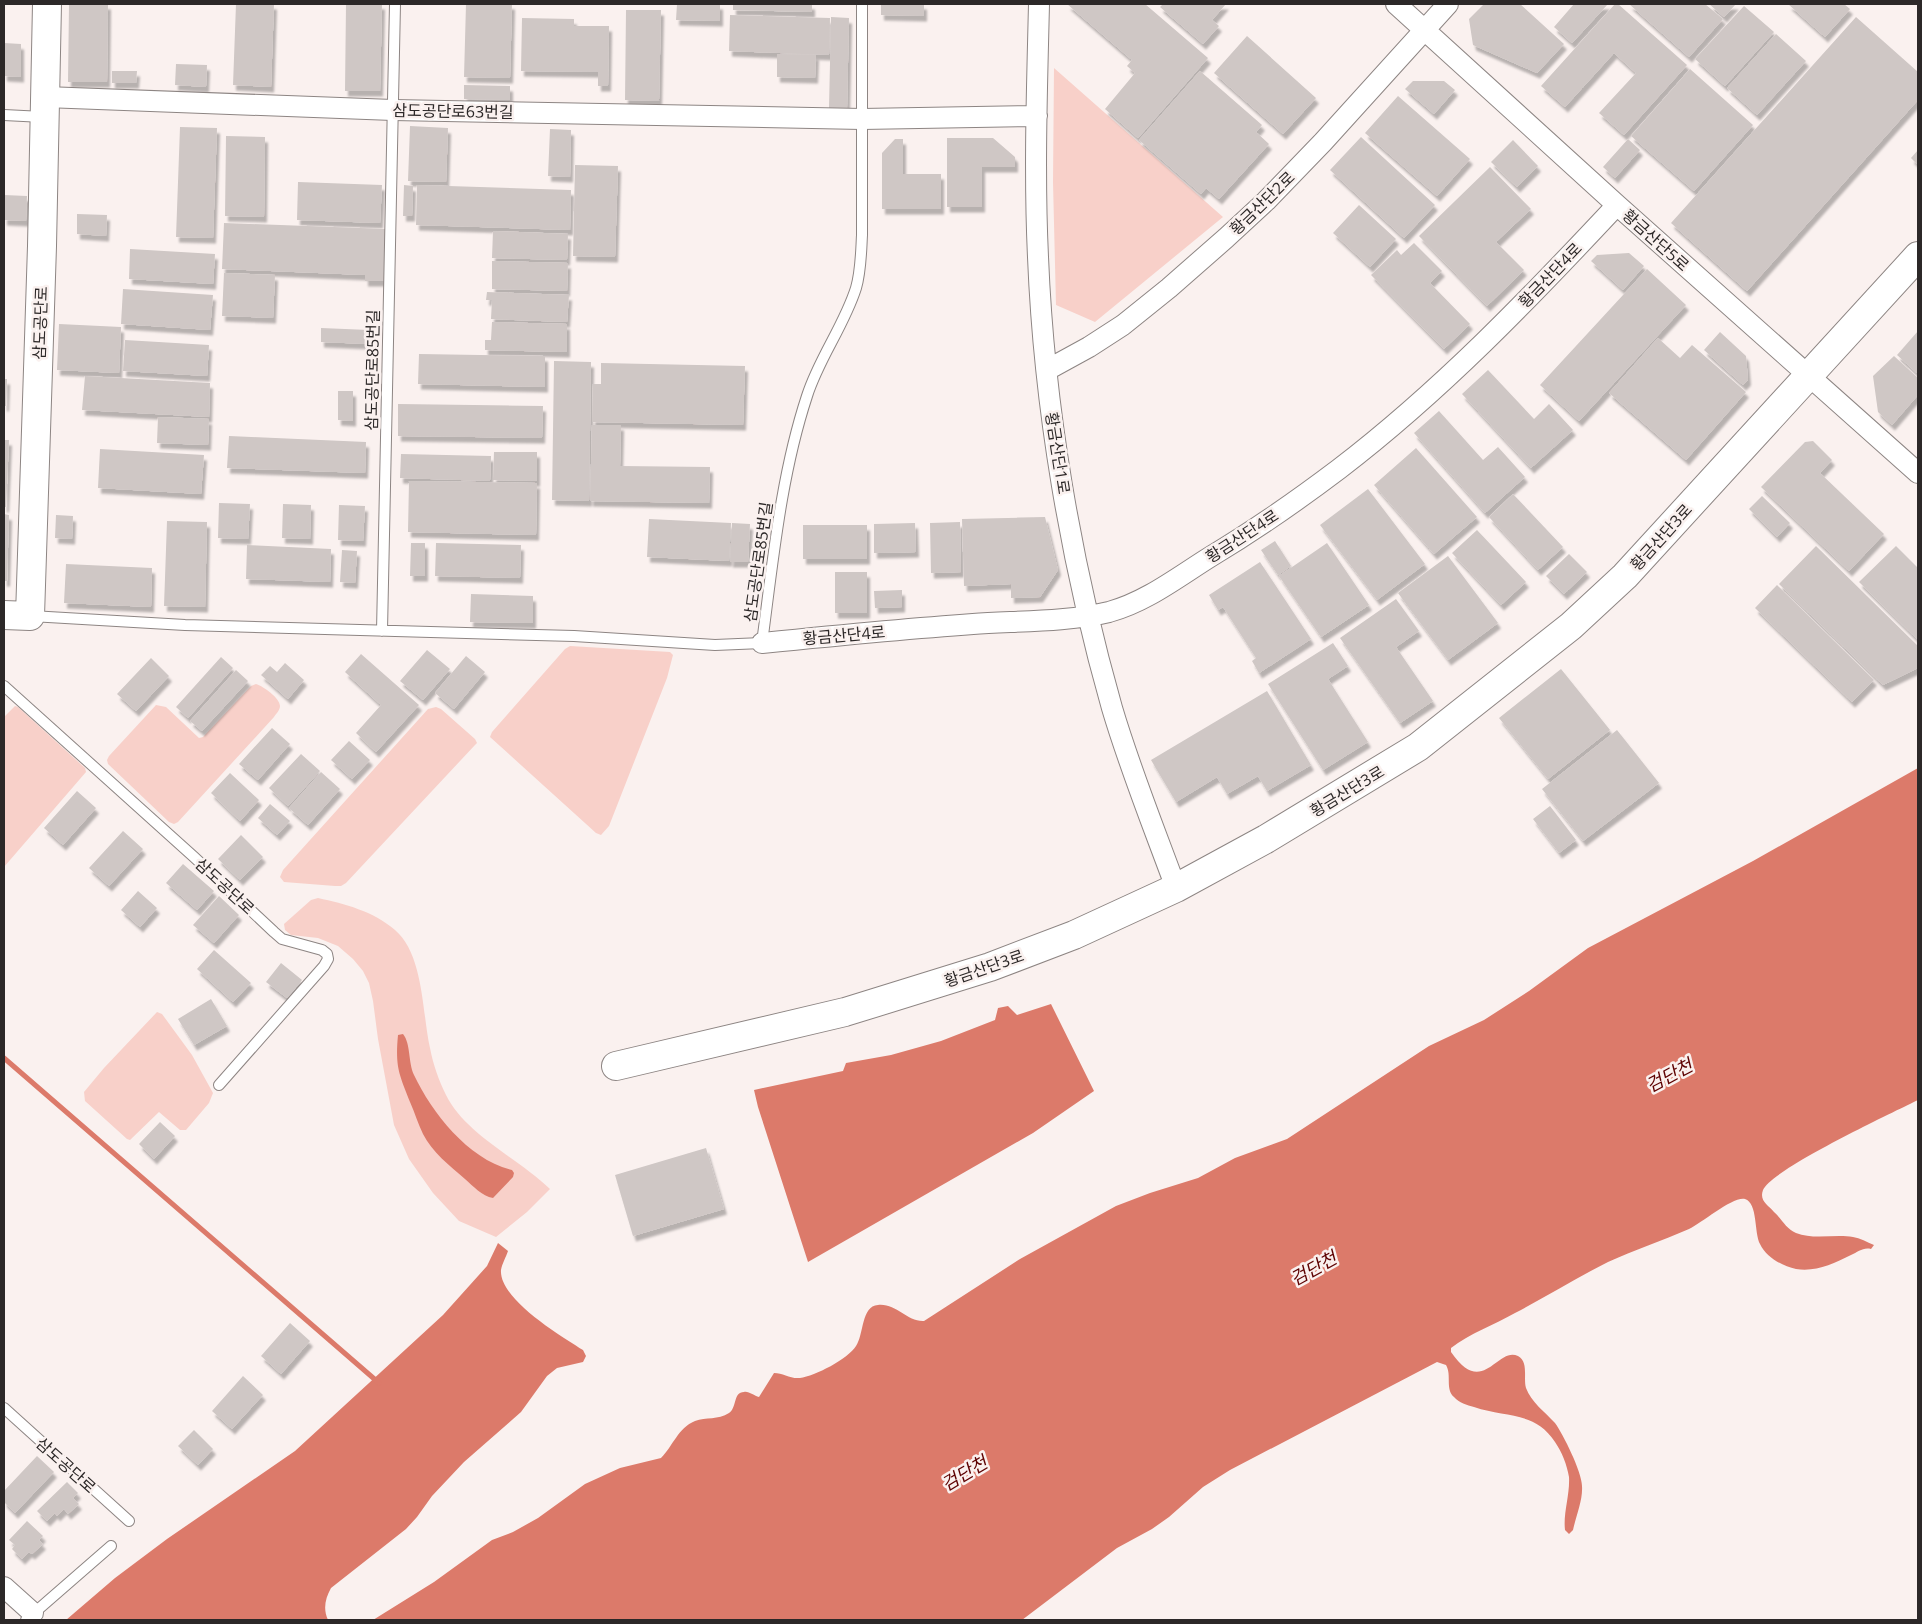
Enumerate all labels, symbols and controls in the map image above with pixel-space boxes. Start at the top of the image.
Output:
street label: 삼도공단로63번길 [392,99,514,123]
street label: 황금산단2로 [1225,166,1300,240]
street label: 황금산단5로 [1618,204,1694,276]
street label: 황금산단4로 [1513,237,1587,312]
street label: 삼도공단로 [28,286,52,360]
street label: 삼도공단로85번길 [360,309,384,431]
street label: 황금산단1로 [1041,410,1075,496]
street label: 황금산단3로 [1625,499,1697,575]
street label: 삼도공단로85번길 [739,500,777,624]
street label: 황금산단4로 [1201,504,1283,568]
street label: 황금산단4로 [802,620,886,650]
street label: 황금산단3로 [1306,760,1388,822]
street label: 삼도공단로 [191,853,260,919]
street label: 황금산단3로 [941,944,1027,992]
water label: 검단천 [1641,1052,1699,1097]
water label: 검단천 [1285,1244,1343,1291]
street label: 삼도공단로 [31,1432,101,1498]
water label: 검단천 [937,1449,994,1496]

